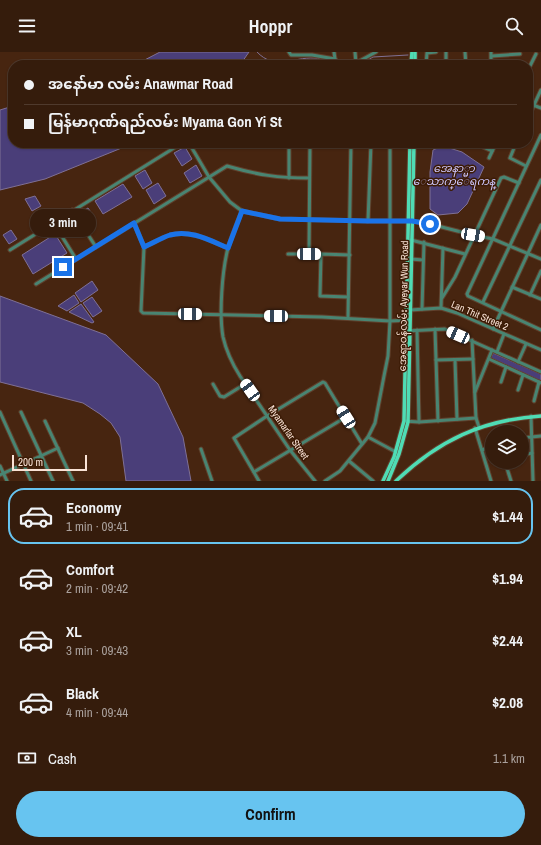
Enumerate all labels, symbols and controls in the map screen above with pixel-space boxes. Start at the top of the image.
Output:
text: Hoppr [249,14,292,39]
icon: menu [16,15,38,37]
icon: search [503,15,525,37]
text: အနော်မာ လမ်း Anawmar Road [48,73,233,94]
text: မြန်မာဂုဏ်ရည်လမ်း Myama Gon Yi St [48,111,282,132]
water label: အေနာ္မာ ေသာက္ေရကန္ [413,161,497,191]
callout: 3 min [30,209,96,237]
text: 3 min [49,214,77,231]
route start [421,215,439,233]
car [460,227,486,243]
street label: အေရာဝန်လမ်း Ayeyar Wun Road [395,241,413,372]
car [297,248,321,260]
route end [54,258,72,276]
street label: Lan Thit Street 2 [449,298,511,334]
car [178,308,202,320]
car [264,310,288,322]
car [445,325,471,345]
car [238,377,262,403]
street label: Myamarlar Street [265,403,312,462]
car [335,404,357,430]
map controls [485,425,529,469]
button: layers [485,425,529,469]
scale bar [12,453,87,472]
text: 200 m [18,455,43,469]
text: Economy [66,497,121,518]
icon: car [18,498,54,534]
text: $1.44 [492,506,523,527]
text: 1 min · 09:41 [66,518,128,535]
text: Comfort [66,559,114,580]
icon: car [18,560,54,596]
text: $1.94 [492,568,523,589]
text: 2 min · 09:42 [66,580,128,597]
text: XL [66,621,82,642]
icon: car [18,622,54,658]
text: $2.44 [492,630,523,651]
text: 3 min · 09:43 [66,642,128,659]
text: Black [66,683,99,704]
icon: car [18,684,54,720]
text: $2.08 [492,692,523,713]
text: 4 min · 09:44 [66,704,128,721]
icon: cash [16,747,38,769]
text: Cash [48,748,77,769]
text: 1.1 km [493,750,525,767]
button: Confirm [16,791,525,837]

